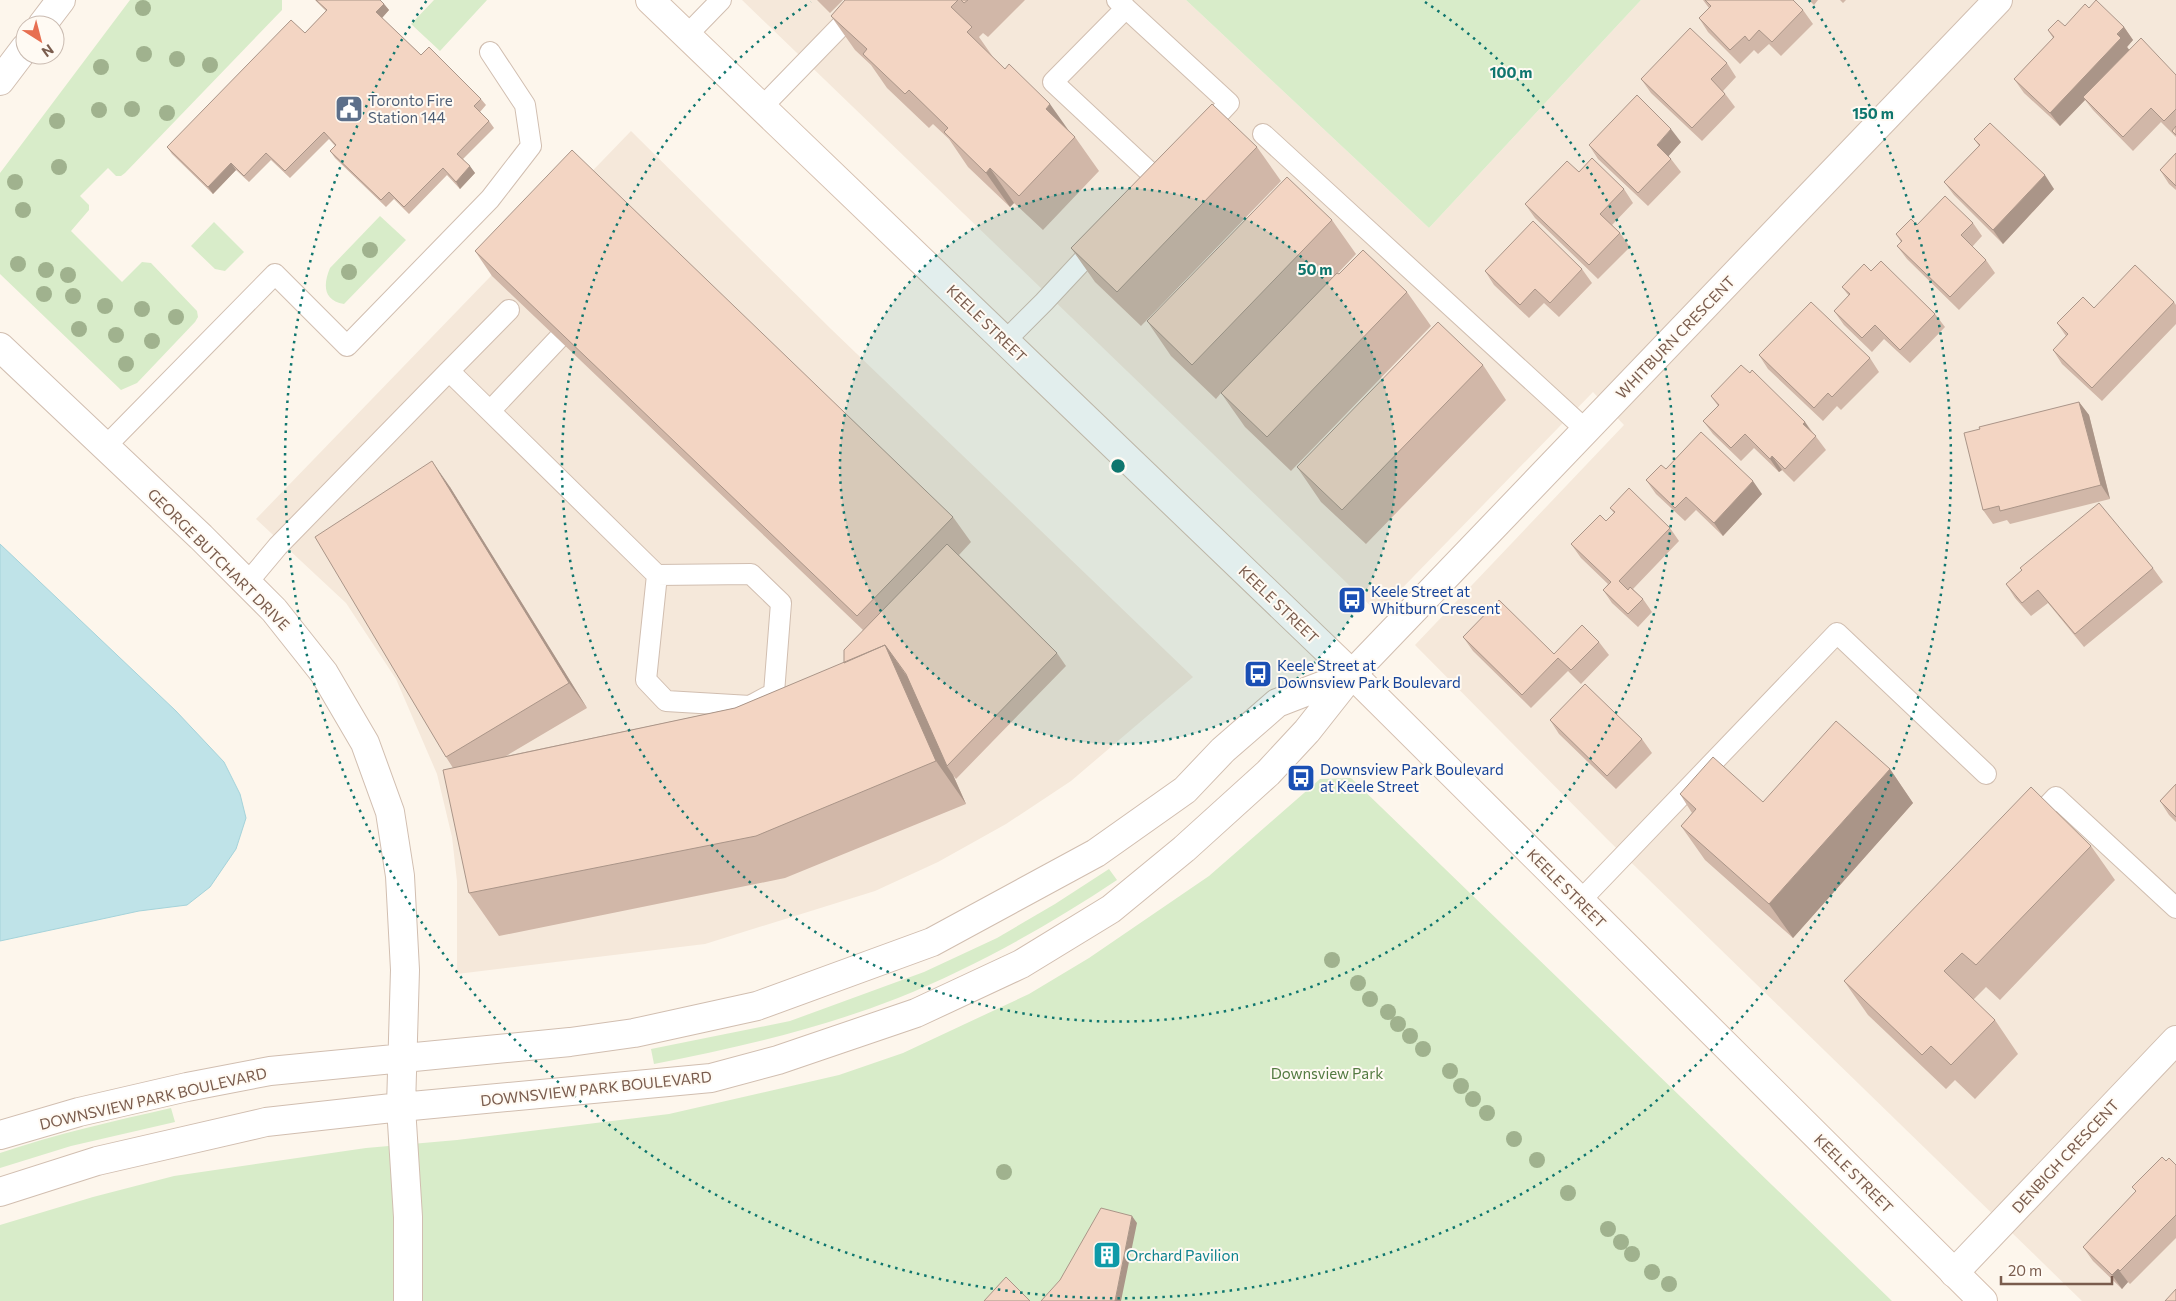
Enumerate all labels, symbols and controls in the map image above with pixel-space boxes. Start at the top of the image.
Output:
north arrow [15,15,65,65]
text: N [39,41,57,61]
text: 100 m [1490,63,1532,81]
place label: Toronto Fire Station 144 [368,91,453,126]
public building icon: Toronto Fire Station 144 [334,94,364,124]
text: 150 m [1852,104,1894,122]
text: 50 m [1298,260,1332,278]
street label: WHITBURN CRESCENT [1612,272,1738,402]
street label: KEELE STREET [943,280,1031,366]
centre of rings [1109,457,1127,475]
street label: GEORGE BUTCHART DRIVE [144,484,294,634]
street label: KEELE STREET [1235,561,1323,647]
place label: Keele Street at Whitburn Crescent [1371,582,1500,617]
bus stop icon: Keele Street at Whitburn Crescent [1337,585,1367,615]
place label: Keele Street at Downsview Park Boulevard [1277,656,1461,691]
bus stop icon: Keele Street at Downsview Park Boulevard [1243,659,1273,689]
place label: Downsview Park Boulevard at Keele Street [1320,760,1504,795]
bus stop icon: Downsview Park Boulevard at Keele Street [1286,763,1316,793]
street label: KEELE STREET [1524,845,1610,931]
street label: DOWNSVIEW PARK BOULEVARD [38,1063,268,1133]
park label: Downsview Park [1271,1064,1383,1082]
street label: DOWNSVIEW PARK BOULEVARD [479,1067,713,1109]
street label: DENBIGH CRESCENT [2008,1095,2122,1216]
street label: KEELE STREET [1811,1130,1897,1216]
building icon: Orchard Pavilion [1092,1240,1122,1270]
place label: Orchard Pavilion [1126,1246,1239,1264]
scale bar [2001,1254,2112,1286]
text: 20 m [2008,1261,2042,1279]

